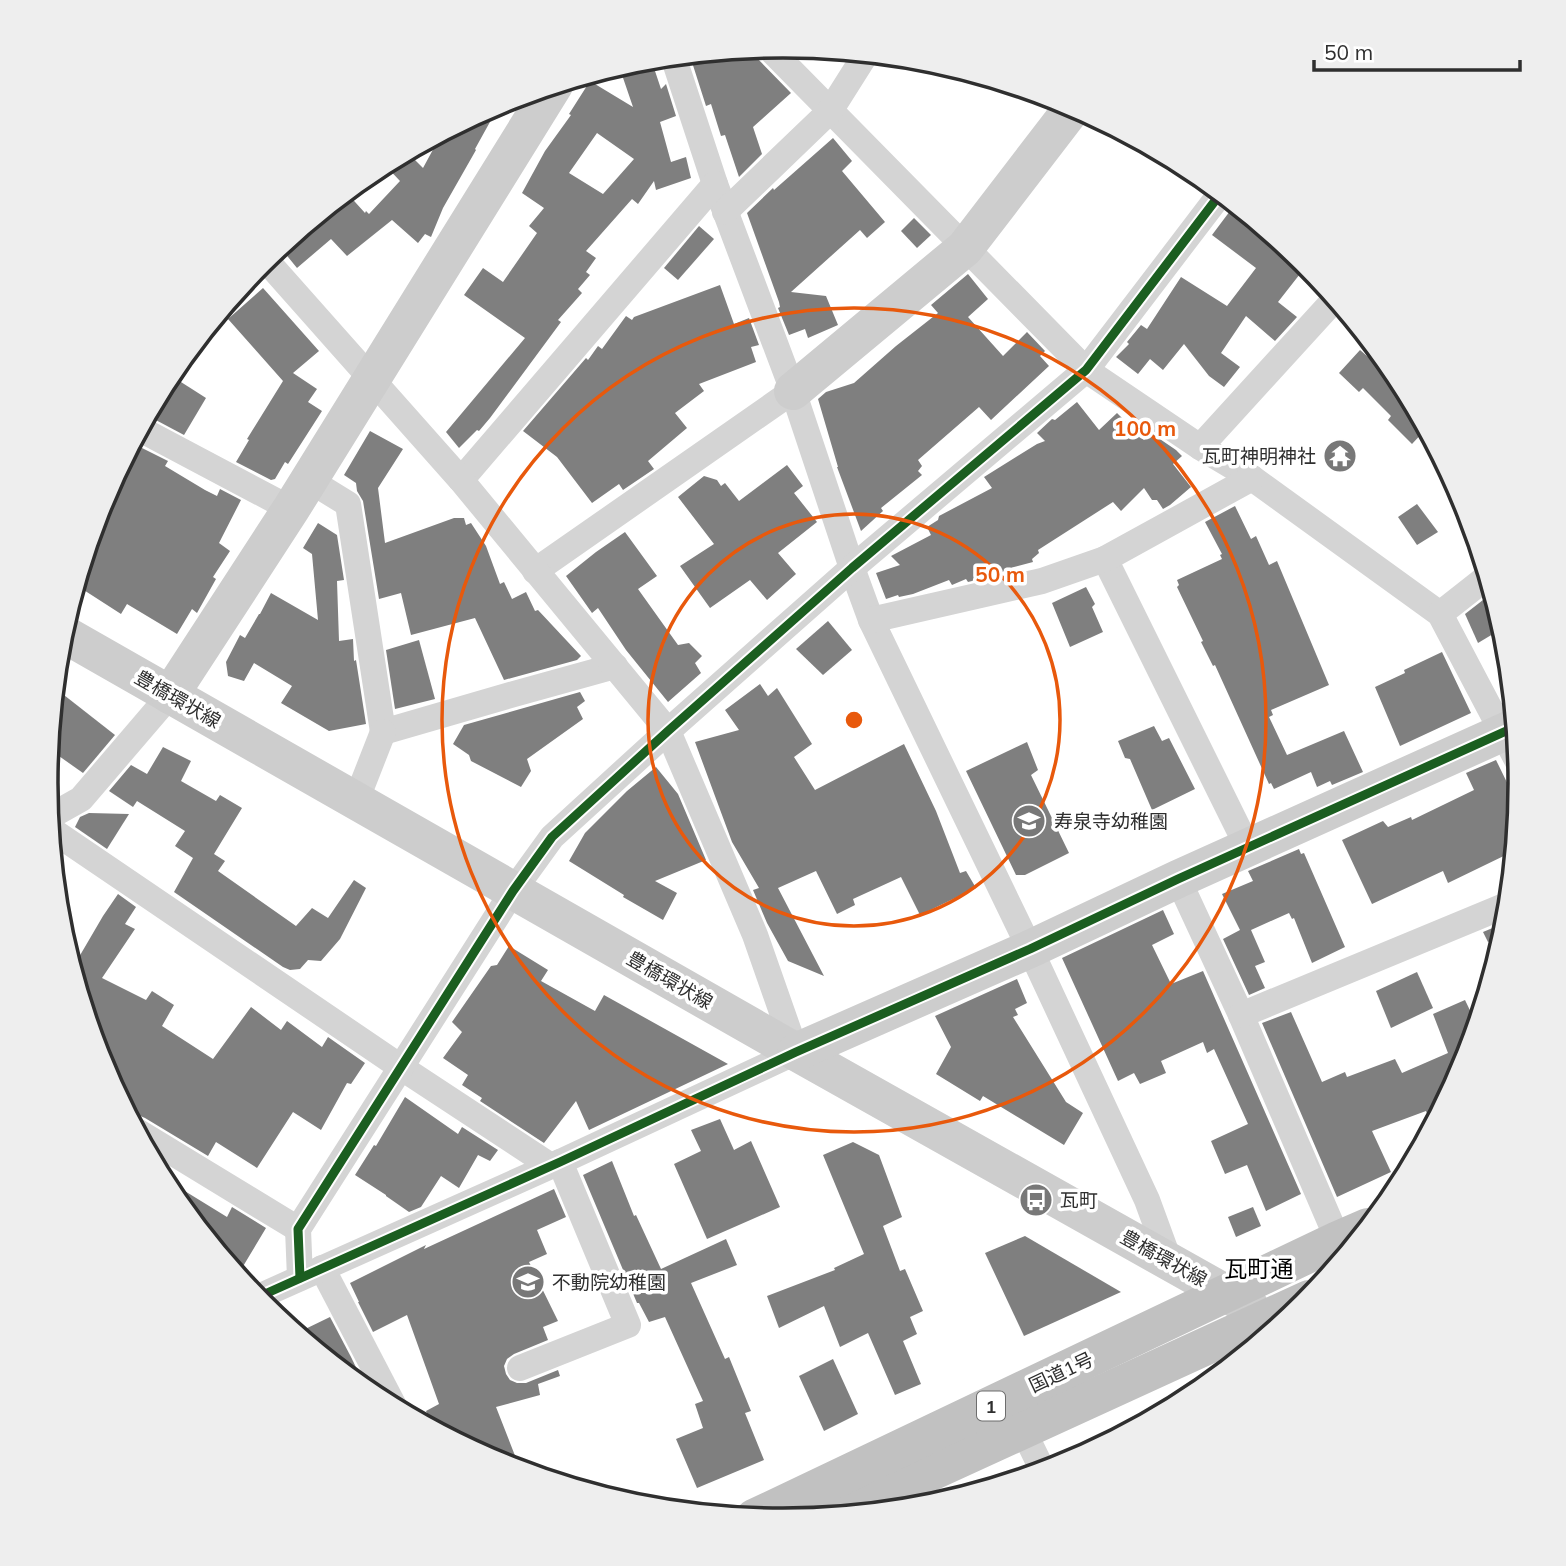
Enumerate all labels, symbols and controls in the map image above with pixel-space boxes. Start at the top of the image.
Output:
scale bar [1314,28,1520,72]
text: 50 m [1324,39,1373,65]
text: 100 m [1114,415,1176,441]
temple icon: 瓦町神明神社 [1321,437,1359,475]
place label: 瓦町神明神社 [1202,444,1316,468]
text: 50 m [975,561,1025,587]
street label: 豊橋環状線 [131,665,225,733]
centre of rings [842,708,866,732]
school or university icon: 寿泉寺幼稚園 [1010,802,1048,840]
place label: 寿泉寺幼稚園 [1054,809,1168,833]
street label: 豊橋環状線 [623,946,717,1014]
bus stop icon: 瓦町 [1017,1181,1055,1219]
place label: 瓦町 [1060,1188,1098,1212]
street label: 豊橋環状線 [1117,1224,1211,1292]
district label: 瓦町通 [1225,1254,1294,1283]
school or university icon: 不動院幼稚園 [509,1263,547,1301]
place label: 不動院幼稚園 [552,1270,666,1294]
street label: 国道1号 [1025,1347,1097,1397]
road number: 1 [977,1392,1005,1420]

